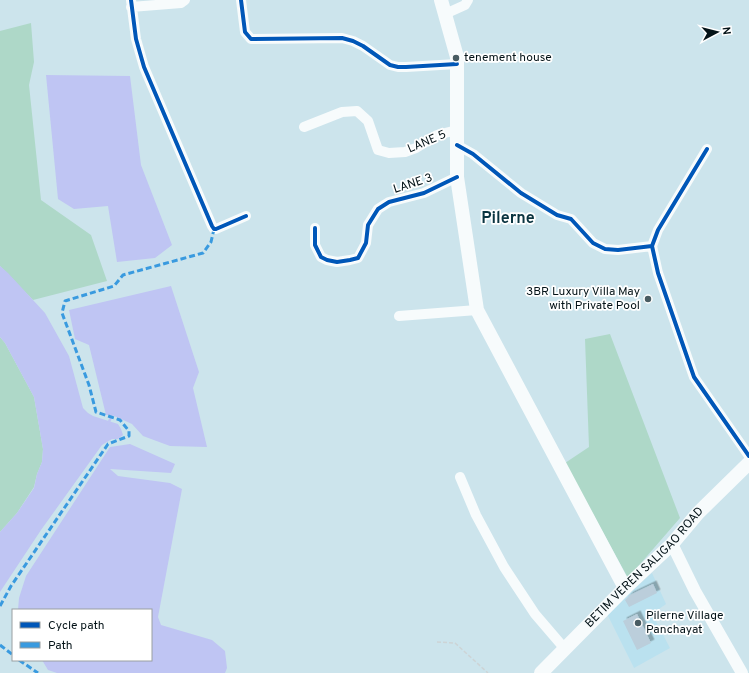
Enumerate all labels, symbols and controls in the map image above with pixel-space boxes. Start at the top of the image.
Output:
north arrow [697,12,737,52]
text: N [719,26,733,36]
place label: tenement house [464,50,552,66]
marker: tenement house [451,53,461,63]
street label: LANE 5 [405,127,449,157]
street label: LANE 3 [391,170,435,198]
district label: Pilerne [481,209,535,229]
place label: 3BR Luxury Villa May with Private Pool [526,284,640,314]
marker: 3BR Luxury Villa May with Private Pool [643,294,653,304]
street label: BETIM VEREN SALIGAO ROAD [582,504,707,631]
place label: Pilerne Village Panchayat [646,608,723,638]
legend [12,609,152,661]
text: Cycle path [48,618,105,634]
marker: Pilerne Village Panchayat [633,618,643,628]
text: Path [48,638,73,654]

